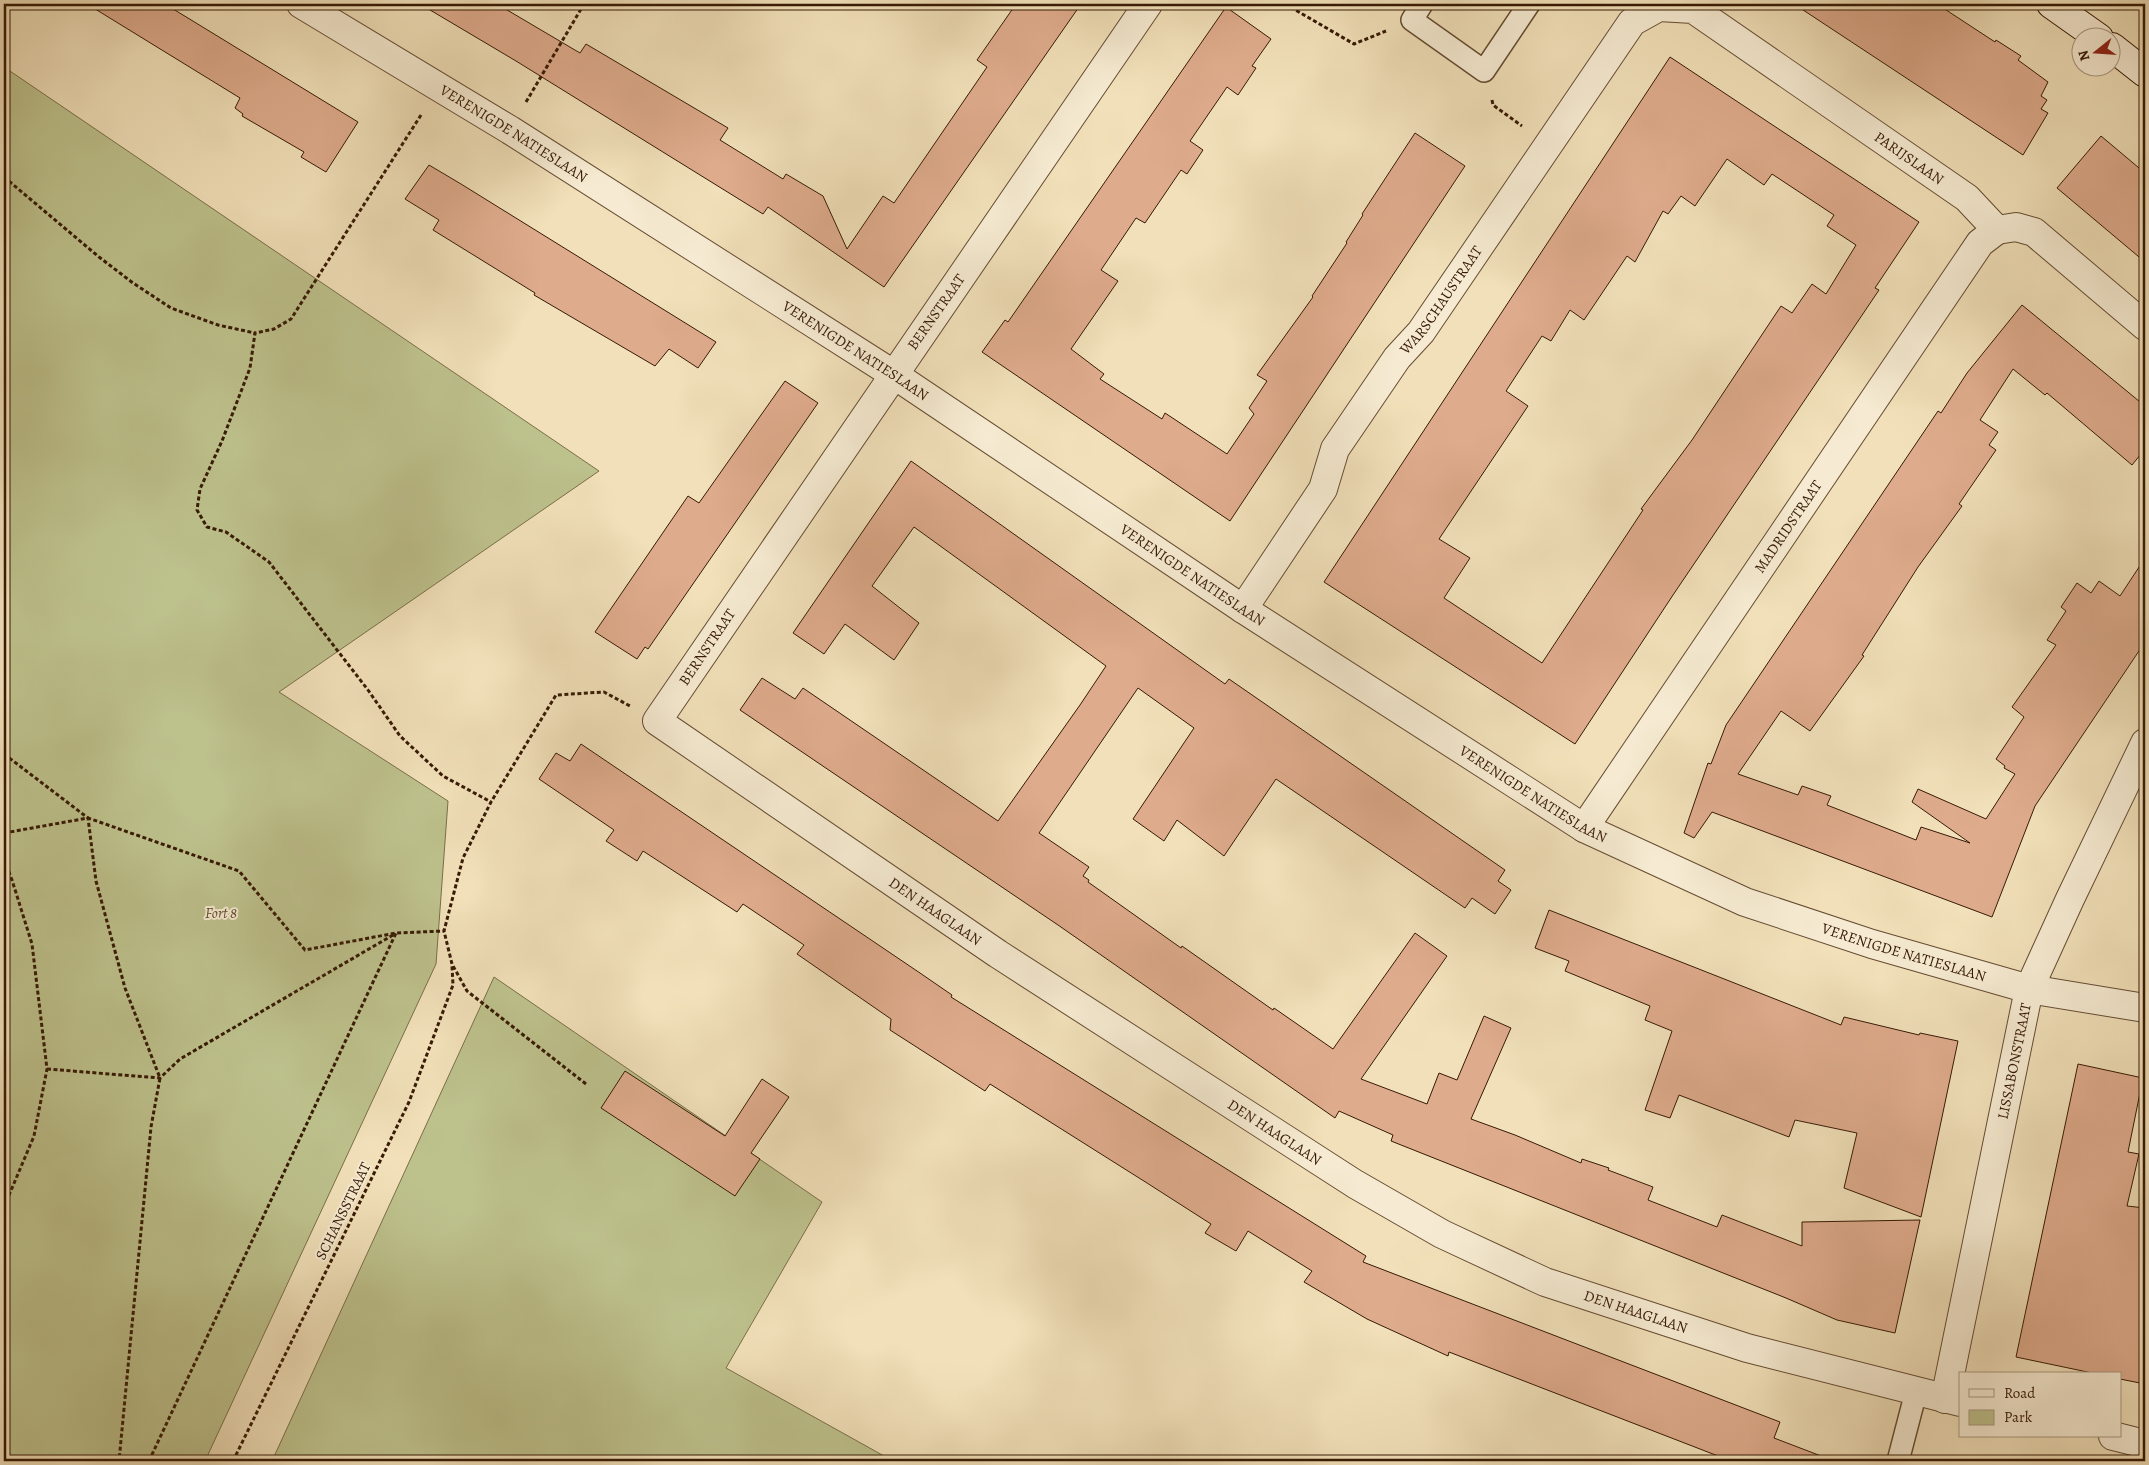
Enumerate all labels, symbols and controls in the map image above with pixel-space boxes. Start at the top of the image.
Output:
north arrow [2072,28,2122,78]
text: N [2073,48,2095,63]
street label: VERENIGDE NATIESLAAN [435,79,592,187]
street label: PARIJSLAAN [1870,127,1948,189]
street label: WARSCHAUSTRAAT [1395,241,1487,359]
street label: BERNSTRAAT [902,269,970,354]
street label: VERENIGDE NATIESLAAN [778,295,933,405]
street label: MADRIDSTRAAT [1750,476,1827,577]
street label: VERENIGDE NATIESLAAN [1115,519,1269,631]
street label: BERNSTRAAT [674,604,740,689]
street label: VERENIGDE NATIESLAAN [1455,740,1610,847]
street label: DEN HAAGLAAN [885,872,986,950]
park label: Fort 8 [205,903,237,923]
street label: VERENIGDE NATIESLAAN [1818,918,1989,986]
street label: LISSABONSTRAAT [1993,1000,2036,1121]
street label: DEN HAAGLAAN [1224,1095,1326,1170]
street label: SCHANSSTRAAT [311,1158,376,1263]
street label: DEN HAAGLAAN [1581,1285,1690,1338]
legend [1959,1372,2122,1438]
text: Road [2004,1383,2036,1403]
text: Park [2004,1407,2033,1427]

